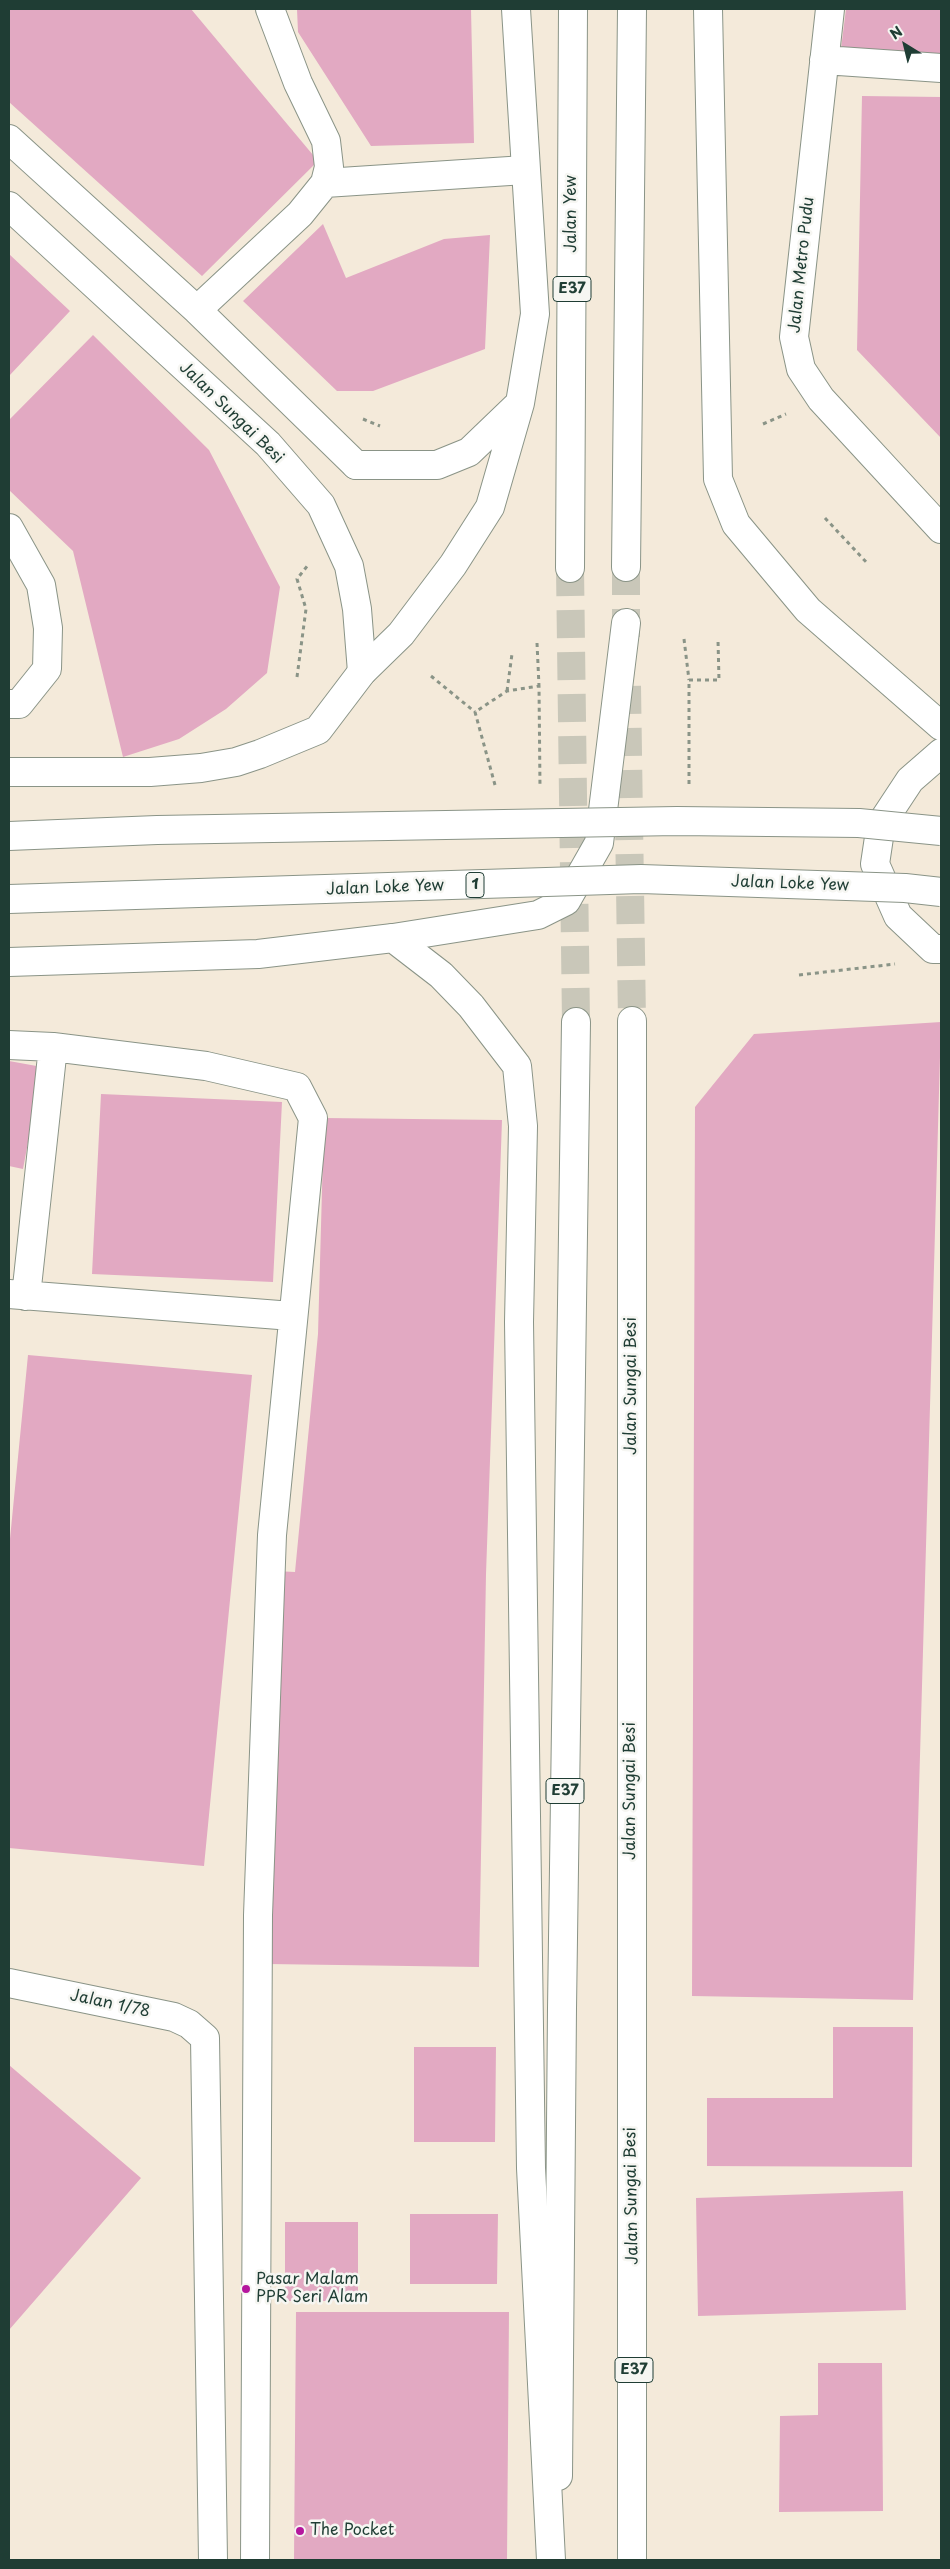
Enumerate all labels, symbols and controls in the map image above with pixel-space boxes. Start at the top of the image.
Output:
north arrow [880,20,930,70]
text: N [885,21,907,44]
street label: Jalan Yew [562,175,582,253]
street label: Jalan Metro Pudu [785,196,819,334]
road number: E37 [553,276,591,302]
street label: Jalan Sungai Besi [175,358,287,468]
road number: 1 [466,872,484,898]
street label: Jalan Loke Yew [731,872,849,896]
street label: Jalan Loke Yew [326,876,444,900]
street label: Jalan Sungai Besi [622,1317,642,1455]
street label: Jalan Sungai Besi [621,1722,641,1860]
road number: E37 [546,1778,584,1804]
street label: Jalan 1/78 [68,1986,152,2022]
street label: Jalan Sungai Besi [621,2127,643,2265]
place label: Pasar Malam PPR Seri Alam [256,2270,368,2308]
marker: Pasar Malam PPR Seri Alam [240,2283,252,2295]
road number: E37 [615,2358,653,2382]
place label: The Pocket [310,2521,394,2541]
marker: The Pocket [294,2525,306,2537]

